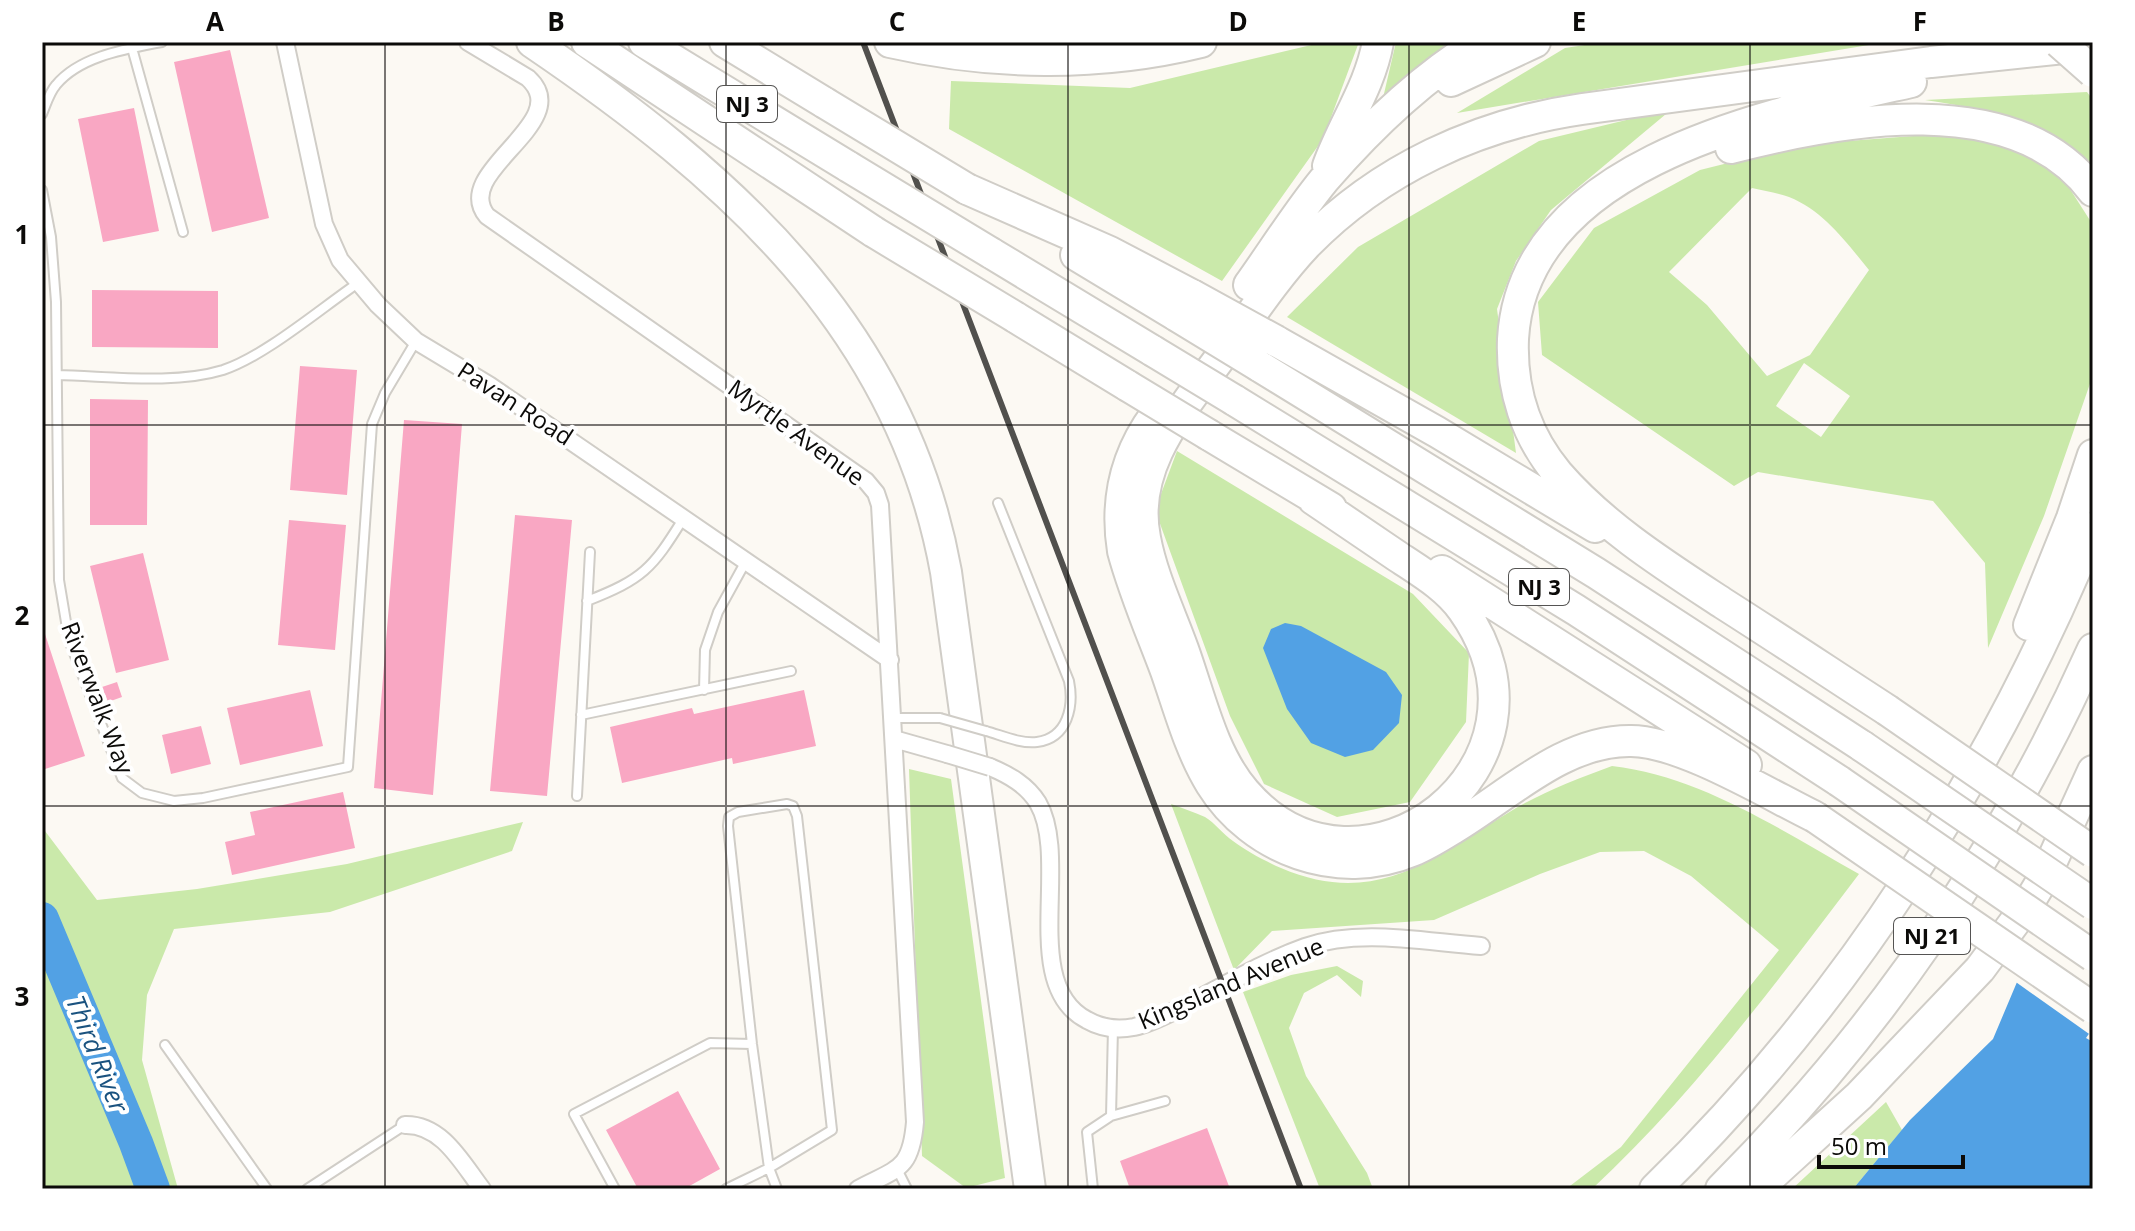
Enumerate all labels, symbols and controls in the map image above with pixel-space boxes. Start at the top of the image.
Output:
text: A [206,3,224,39]
text: B [547,3,565,39]
text: C [889,3,905,39]
text: D [1228,3,1248,39]
text: E [1572,3,1586,39]
text: F [1913,3,1927,39]
road number: NJ 3 [717,86,777,122]
text: 1 [15,216,29,252]
street label: Pavan Road [452,353,580,452]
street label: Myrtle Avenue [722,371,872,493]
road number: NJ 3 [1509,569,1569,605]
text: 2 [15,597,30,633]
street label: Riverwalk Way [54,617,143,779]
road number: NJ 21 [1894,918,1970,954]
street label: Kingsland Avenue [1133,929,1328,1037]
text: 3 [15,978,29,1014]
water label: Third River [58,990,138,1119]
scale bar [1819,1119,1963,1169]
text: 50 m [1831,1129,1887,1162]

